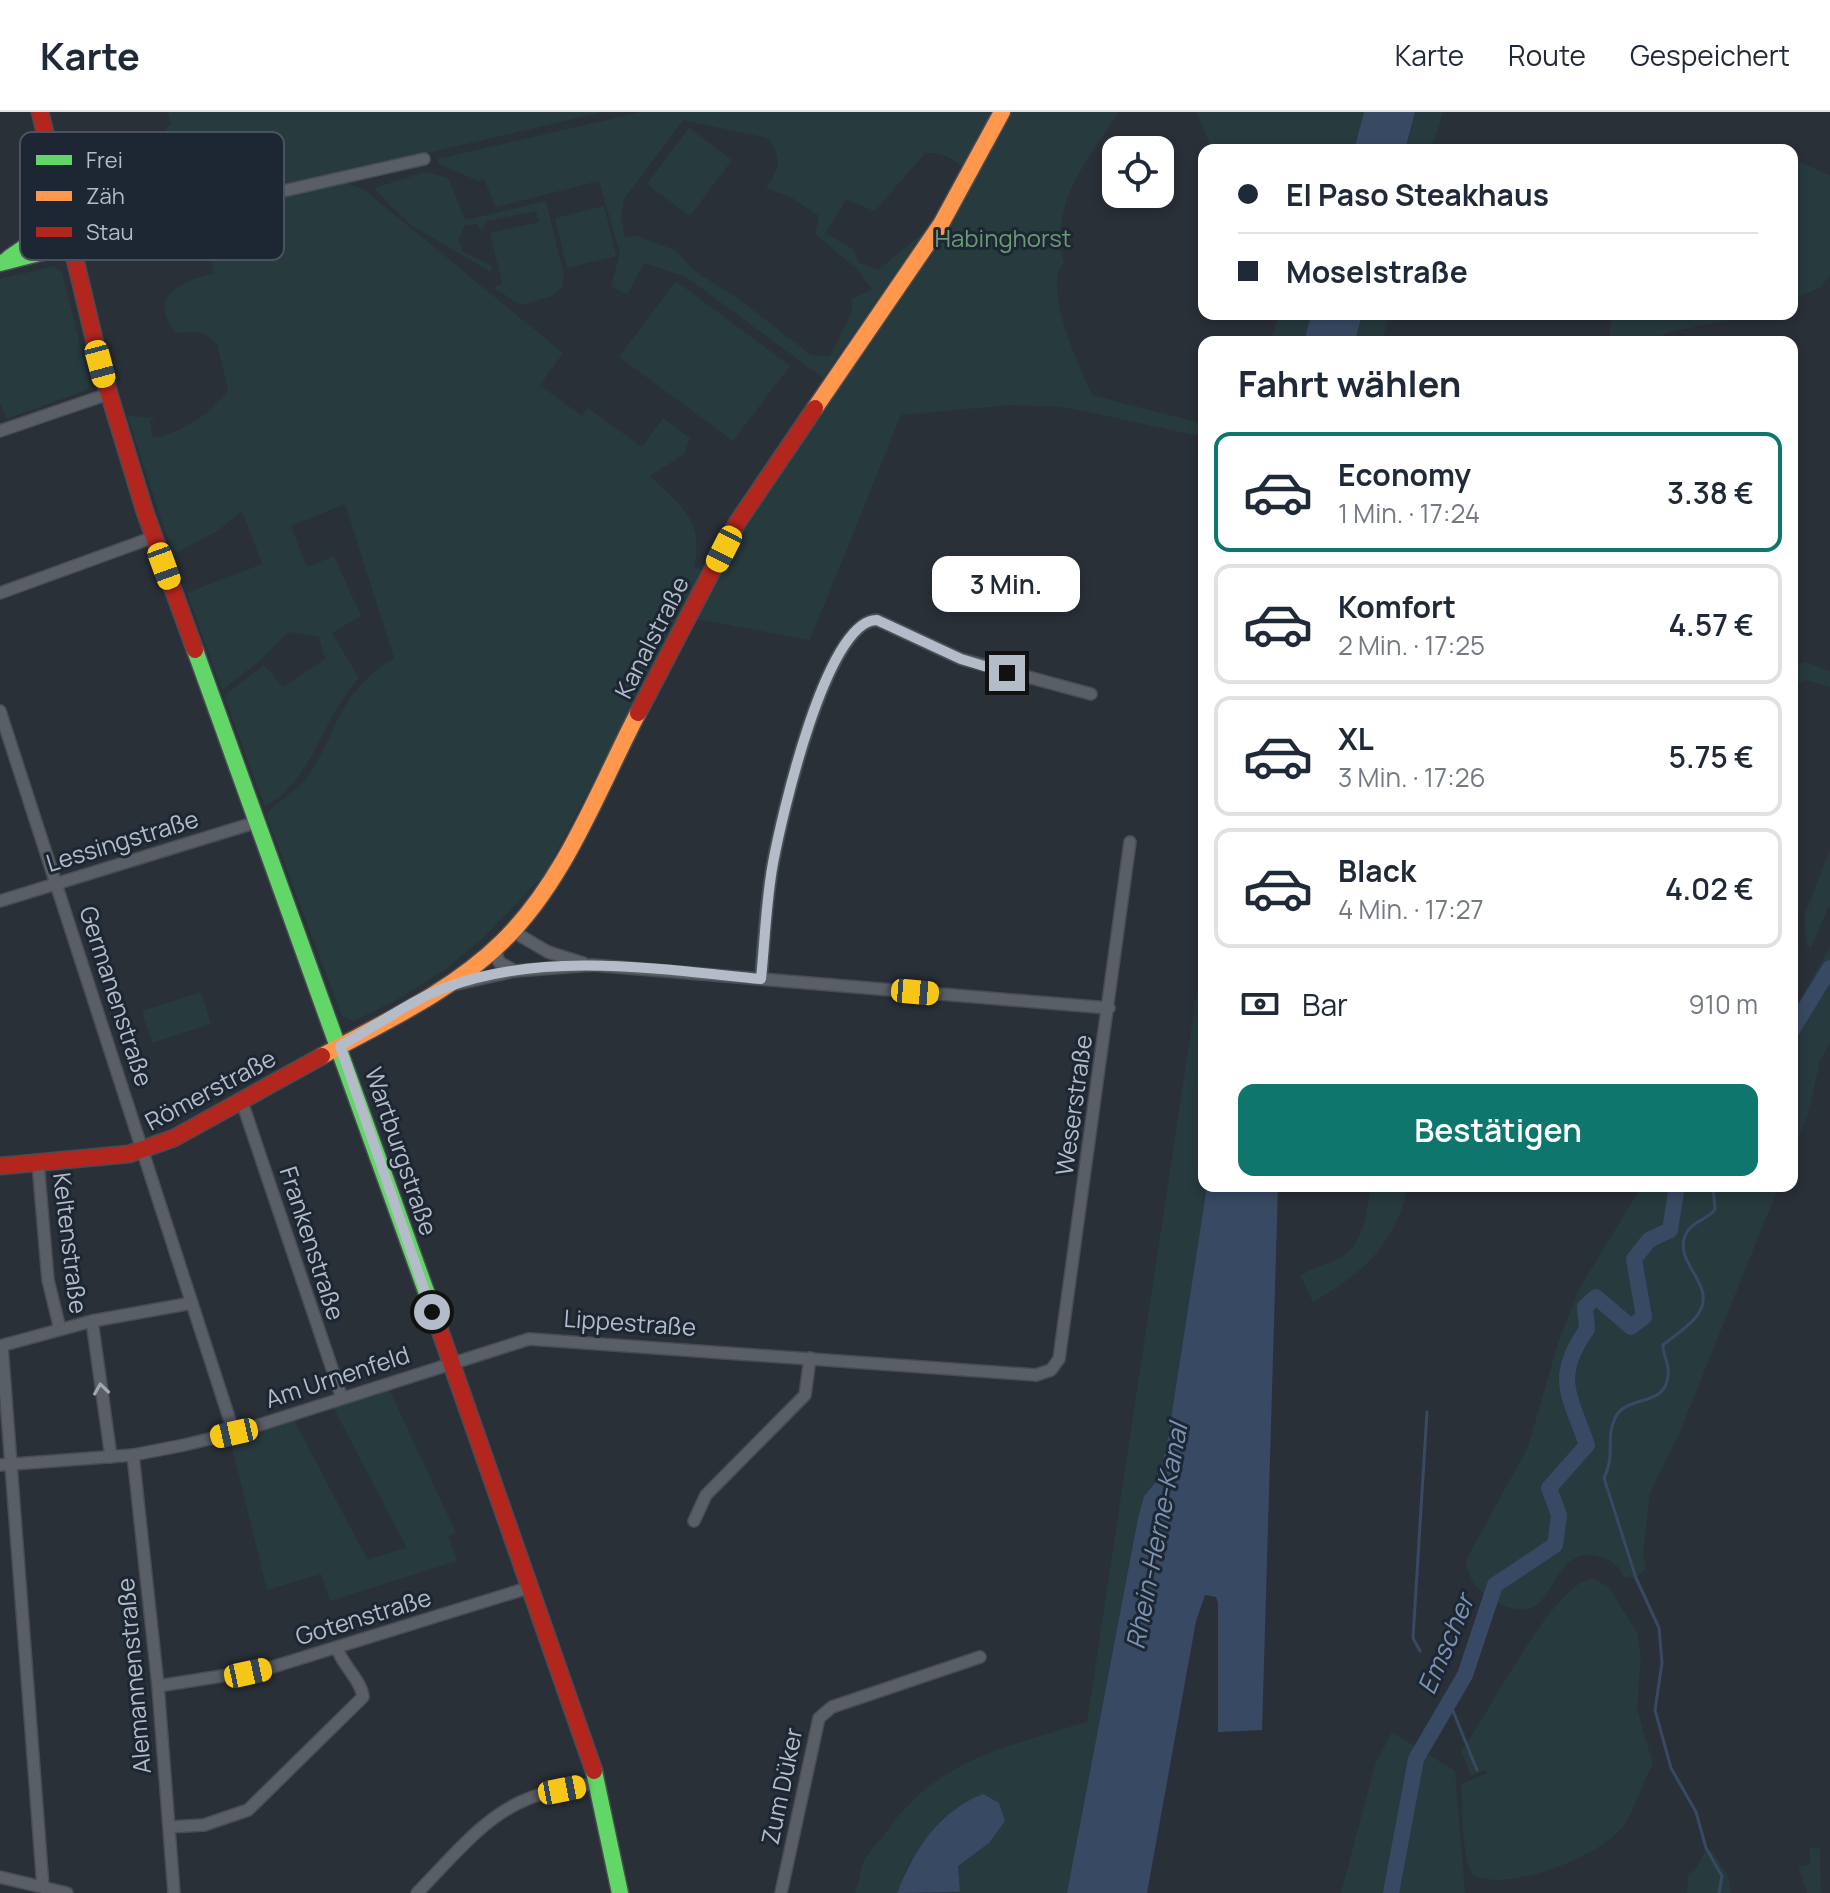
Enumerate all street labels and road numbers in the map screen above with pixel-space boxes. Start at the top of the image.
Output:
street label: Kanalstraße [606,570,696,704]
street label: Lessingstraße [42,801,202,879]
street label: Germanenstraße [72,902,162,1090]
street label: Weserstraße [1047,1032,1099,1178]
street label: Römerstraße [139,1041,281,1137]
street label: Wartburgstraße [358,1062,446,1240]
street label: Frankenstraße [273,1162,353,1324]
street label: Keltenstraße [46,1170,96,1316]
street label: Lippestraße [563,1301,697,1343]
street label: Am Urnenfeld [261,1337,413,1415]
street label: Alemannenstraße [108,1577,158,1775]
street label: Gotenstraße [291,1580,435,1652]
street label: Zum Düker [753,1724,810,1848]

